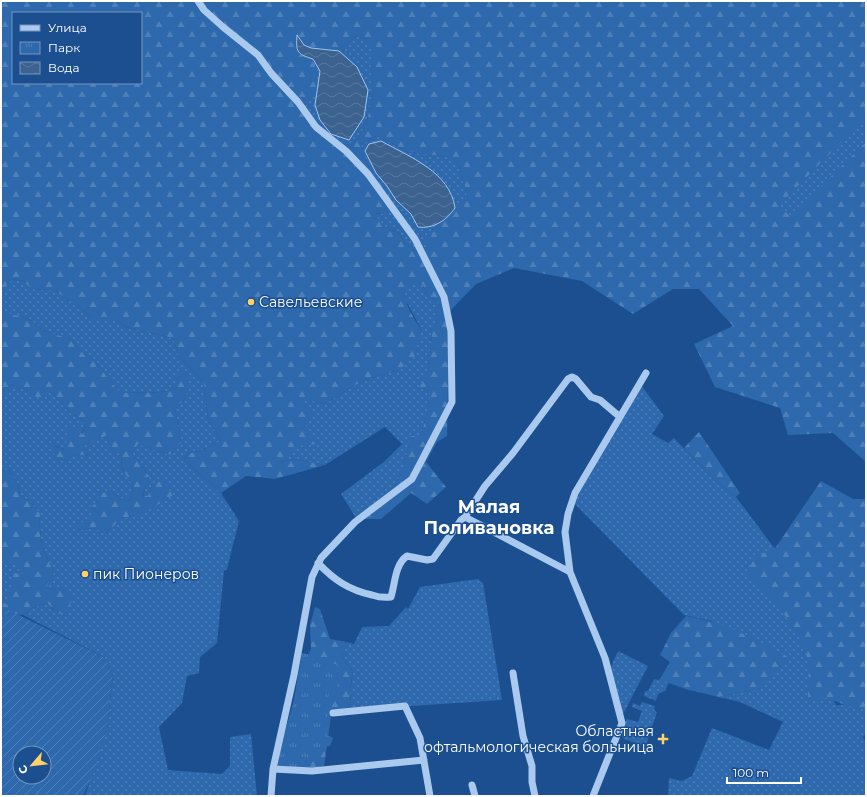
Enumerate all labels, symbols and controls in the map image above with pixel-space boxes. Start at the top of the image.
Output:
legend [12,12,142,84]
text: Улица [48,20,87,35]
text: Парк [48,40,80,55]
text: Вода [48,60,79,75]
place label: Савельевские [259,293,362,311]
marker: Савельевские [246,297,256,307]
district label: Малая Поливановка [424,496,554,539]
place label: пик Пионеров [93,565,199,583]
marker: пик Пионеров [80,569,90,579]
place label: Областная офтальмологическая больница [424,722,654,756]
marker: Областная офтальмологическая больница [657,733,669,745]
north arrow [12,745,52,785]
scale bar [727,759,801,785]
text: С [15,763,31,777]
text: 100 m [733,765,769,780]

